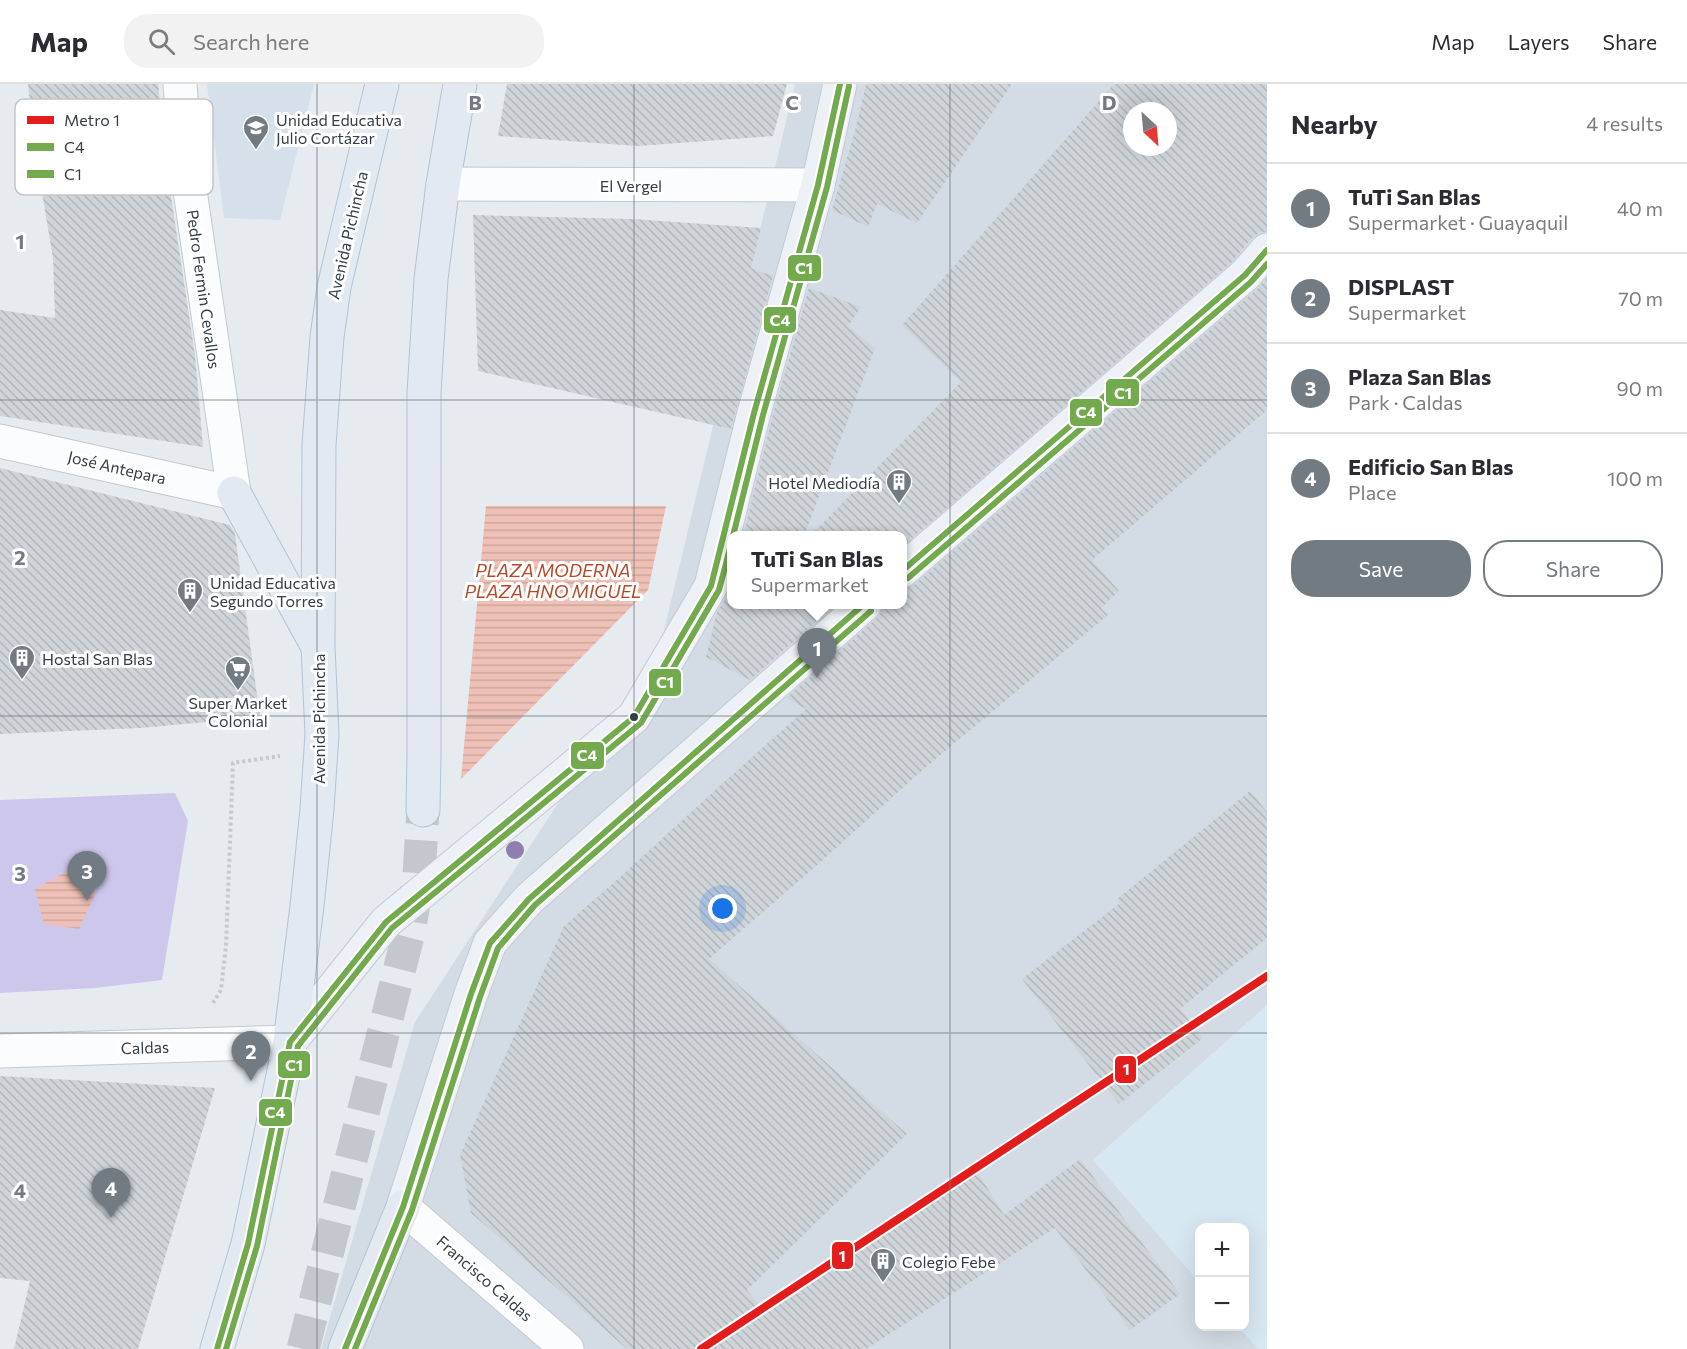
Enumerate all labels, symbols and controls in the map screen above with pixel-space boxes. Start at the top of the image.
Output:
search box [124,14,544,68]
text: Map [30,24,88,58]
icon: search [145,25,178,58]
text: Search here [193,28,309,55]
text: Map [1431,29,1475,54]
text: Layers [1508,29,1570,54]
text: Share [1603,29,1657,54]
text: B [468,90,482,114]
text: C [785,90,799,114]
text: D [1102,90,1116,114]
legend [15,99,213,195]
north arrow [1123,102,1177,156]
text: Nearby [1291,108,1378,139]
text: Metro 1 [64,110,120,129]
place label: Unidad Educativa Julio Cortázar [276,110,402,147]
text: 4 results [1586,111,1663,135]
school or university icon: Unidad Educativa Julio Cortázar [241,113,271,151]
text: C4 [64,137,85,156]
text: C1 [64,164,82,183]
street label: Avenida Pichincha [323,169,371,301]
street label: El Vergel [600,176,662,195]
text: TuTi San Blas [1348,183,1481,210]
text: 1 [1306,196,1315,220]
text: 40 m [1617,196,1663,220]
street label: Pedro Fermin Cevallos [183,208,225,370]
text: Supermarket · Guayaquil [1348,210,1568,234]
text: 1 [15,229,25,253]
line badge: C1 [787,254,822,282]
text: C1 [795,258,813,277]
text: DISPLAST [1348,273,1454,300]
text: 2 [1305,286,1316,310]
text: 70 m [1618,286,1663,310]
text: Supermarket [1348,300,1466,324]
line badge: C4 [763,306,797,334]
text: C4 [770,310,791,329]
text: Plaza San Blas [1348,363,1491,390]
text: 3 [1305,376,1316,400]
text: 90 m [1617,376,1663,400]
line badge: C1 [1105,378,1140,407]
text: C1 [1114,383,1132,402]
text: Park · Caldas [1348,390,1463,414]
line badge: C4 [1069,398,1103,427]
text: C4 [1076,402,1097,421]
street label: José Antepara [66,446,168,488]
text: Edificio San Blas [1348,453,1514,480]
text: 4 [1304,466,1317,490]
text: 100 m [1607,466,1663,490]
building icon: Hotel Mediodía [884,467,914,505]
place label: Hotel Mediodía [768,473,880,492]
text: Place [1348,480,1397,504]
popup [727,531,907,609]
button: Save [1291,540,1471,597]
button: Share [1483,540,1663,597]
text: 2 [14,545,26,569]
text: TuTi San Blas [751,545,883,572]
water label: PLAZA MODERNA PLAZA HNO MIGUEL [465,559,641,602]
text: Supermarket [751,572,869,596]
place label: Unidad Educativa Segundo Torres [210,573,336,610]
building icon: Unidad Educativa Segundo Torres [175,576,205,614]
pin: 1 [798,628,836,678]
building icon: Hostal San Blas [7,643,37,681]
place label: Hostal San Blas [42,649,153,668]
supermarket icon: Super Market Colonial [223,654,253,692]
street label: Avenida Pichincha [309,654,328,784]
line badge: C1 [648,668,682,697]
text: C1 [656,672,674,691]
place label: Super Market Colonial [189,693,288,730]
unlabelled marker [628,711,640,723]
line badge: C4 [570,741,605,770]
text: C4 [577,745,598,764]
pin: 3 [68,852,106,901]
text: 3 [14,861,26,885]
your location [708,894,737,923]
pin: 2 [232,1032,270,1081]
street label: Caldas [121,1037,169,1057]
line badge: C1 [277,1050,311,1079]
text: C1 [285,1055,303,1074]
line badge: 1 [1114,1055,1137,1084]
text: 1 [1122,1059,1130,1078]
line badge: C4 [258,1098,293,1127]
text: C4 [265,1102,286,1121]
pin: 4 [92,1168,130,1218]
text: 4 [14,1178,26,1202]
map controls [1195,1223,1249,1331]
button: + [1195,1223,1249,1277]
street label: Francisco Caldas [433,1231,537,1325]
line badge: 1 [831,1241,854,1270]
text: 1 [838,1246,846,1265]
building icon: Colegio Febe [868,1246,898,1284]
place label: Colegio Febe [902,1252,996,1271]
button: − [1195,1277,1249,1331]

